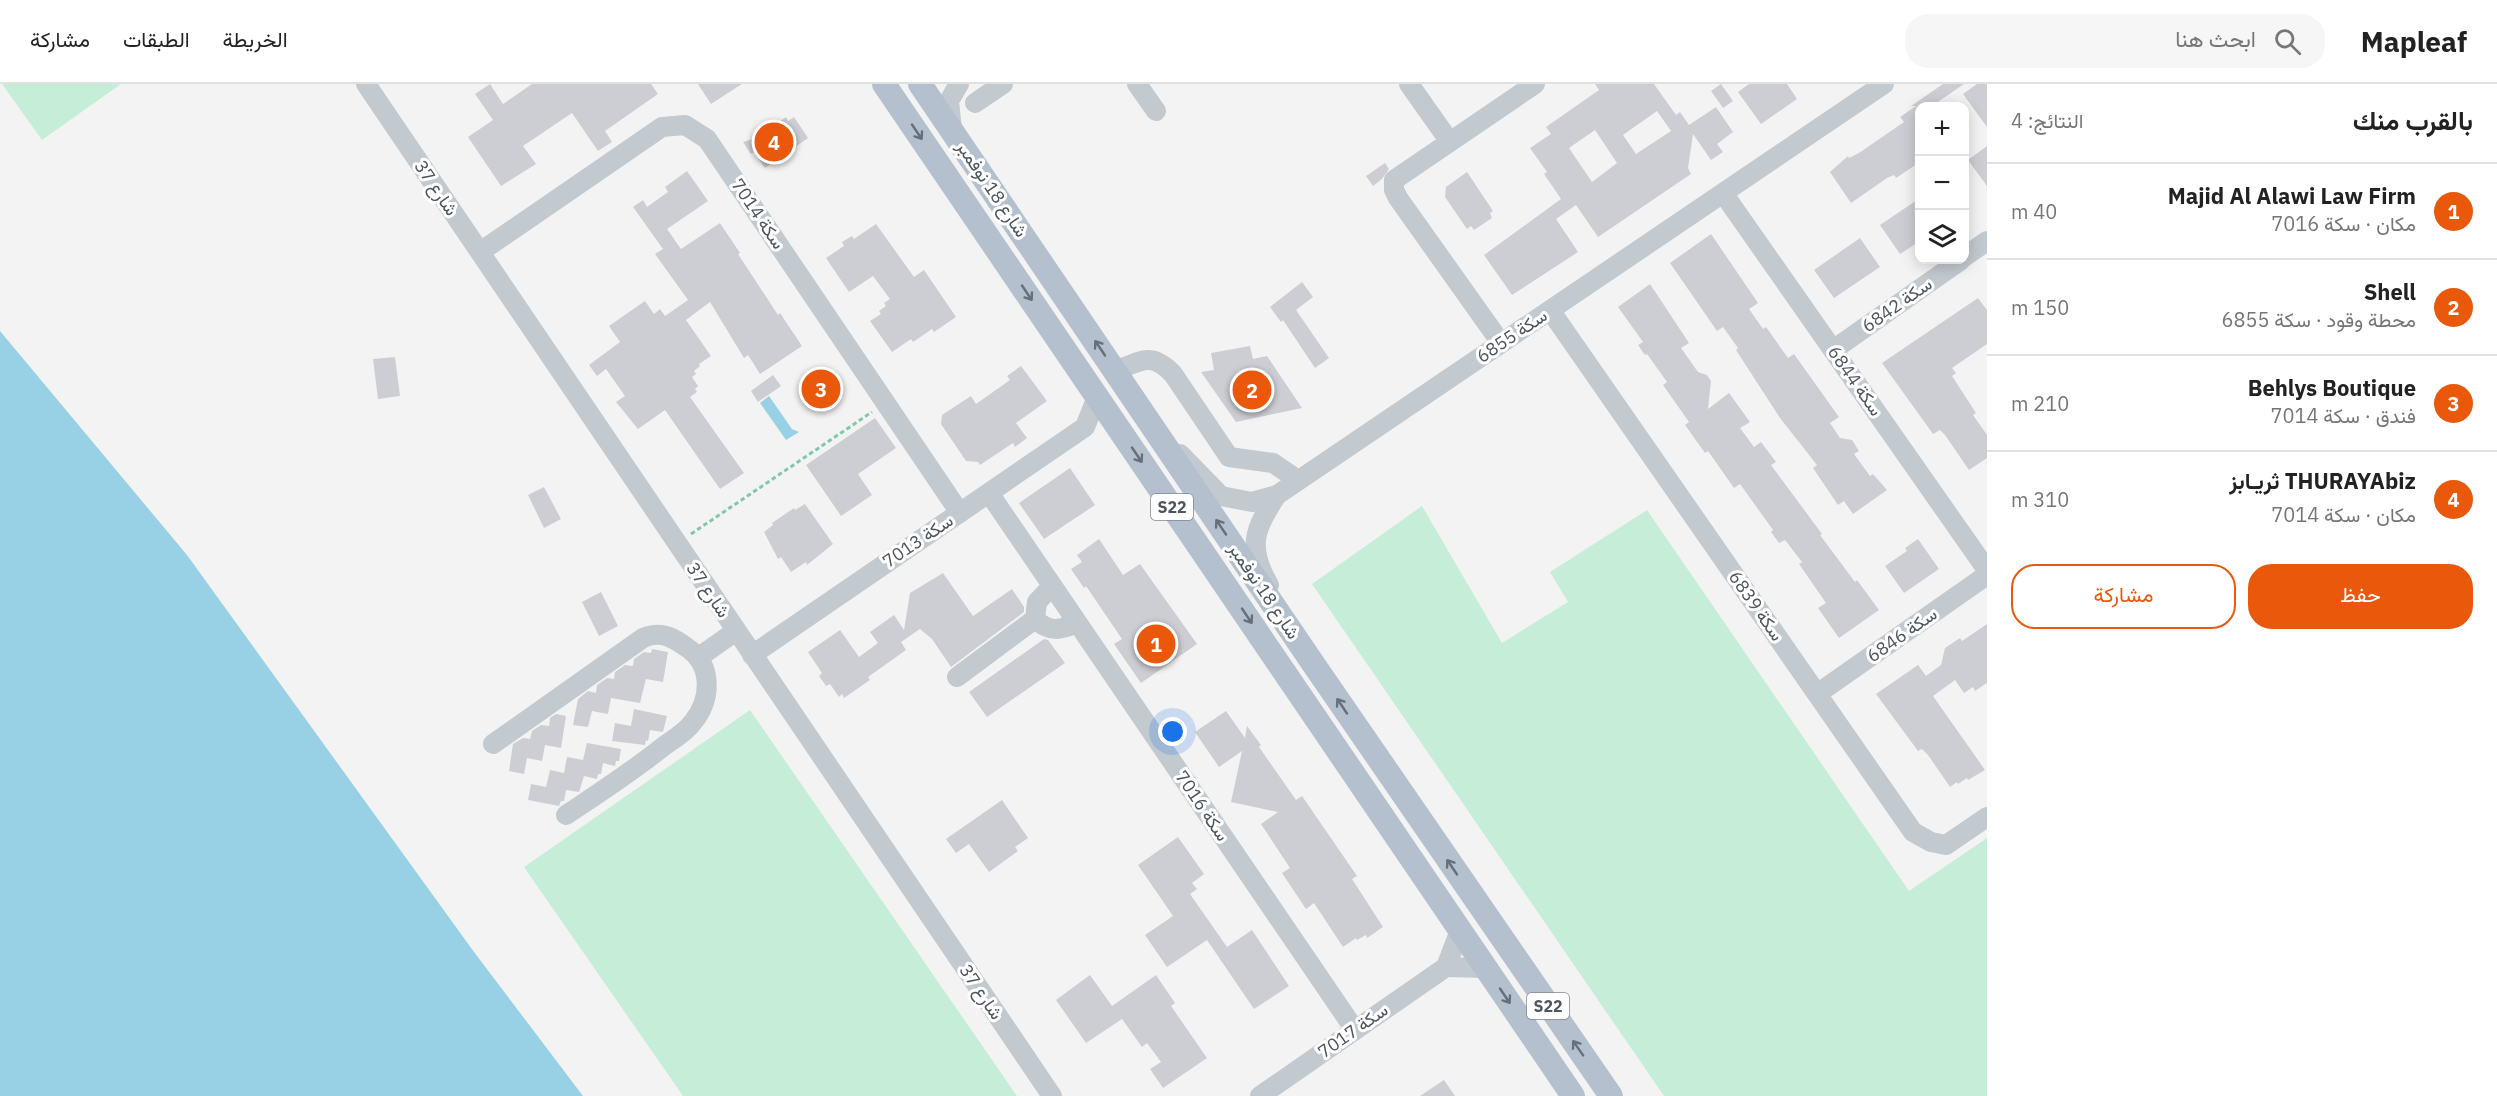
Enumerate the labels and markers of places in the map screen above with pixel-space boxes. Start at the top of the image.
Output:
pin: 4 [754,120,794,164]
pin: 3 [802,366,840,412]
pin: 2 [1232,368,1272,412]
pin: 1 [1136,622,1176,666]

